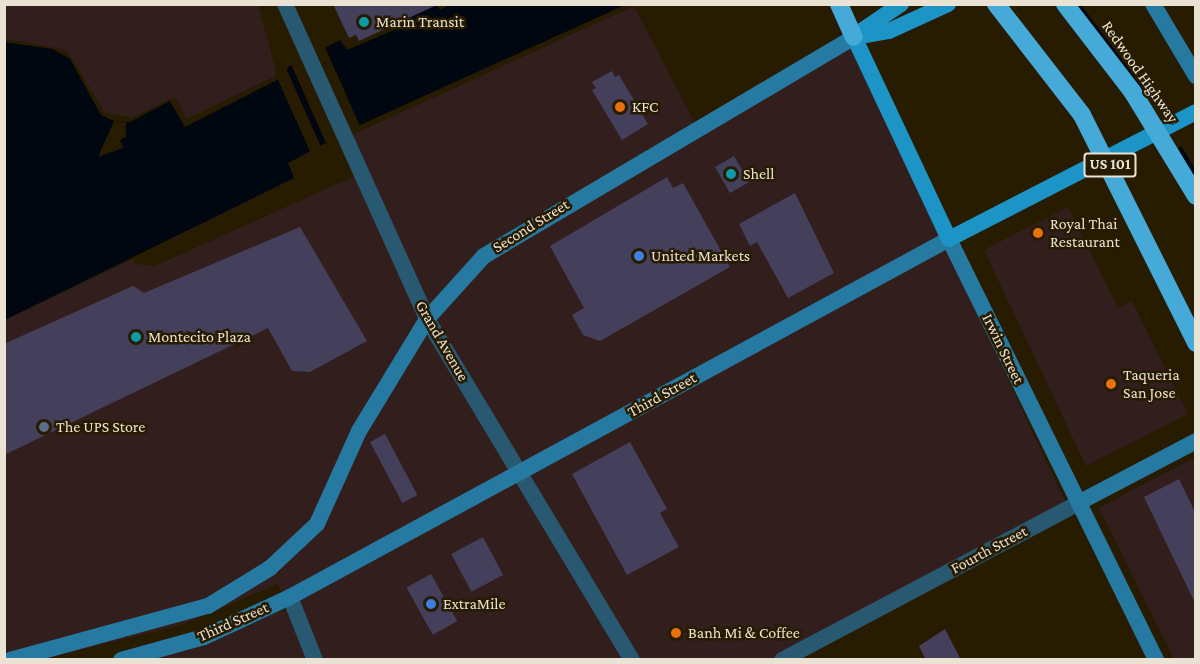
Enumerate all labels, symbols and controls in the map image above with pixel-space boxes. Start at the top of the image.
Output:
place label: Marin Transit [376,12,464,32]
marker: Marin Transit [357,15,371,29]
street label: Redwood Highway [1098,17,1182,127]
place label: KFC [632,97,658,117]
marker: KFC [613,100,627,114]
road number: US 101 [1083,153,1137,177]
place label: Shell [743,164,775,184]
marker: Shell [724,167,738,181]
street label: Second Street [489,195,573,257]
place label: Royal Thai Restaurant [1050,214,1120,252]
marker: Royal Thai Restaurant [1031,226,1045,240]
place label: United Markets [651,246,750,266]
marker: United Markets [632,249,646,263]
street label: Grand Avenue [411,297,473,385]
street label: Irwin Street [978,311,1028,387]
place label: Montecito Plaza [148,327,251,347]
marker: Montecito Plaza [129,330,143,344]
place label: Taqueria San Jose [1123,365,1180,403]
street label: Third Street [624,368,700,422]
marker: Taqueria San Jose [1104,377,1118,391]
place label: The UPS Store [56,417,145,437]
marker: The UPS Store [37,420,51,434]
street label: Fourth Street [947,522,1031,578]
place label: ExtraMile [443,594,506,614]
marker: ExtraMile [424,597,438,611]
street label: Third Street [195,598,271,646]
place label: Banh Mi & Coffee [688,623,800,643]
marker: Banh Mi & Coffee [669,626,683,640]

